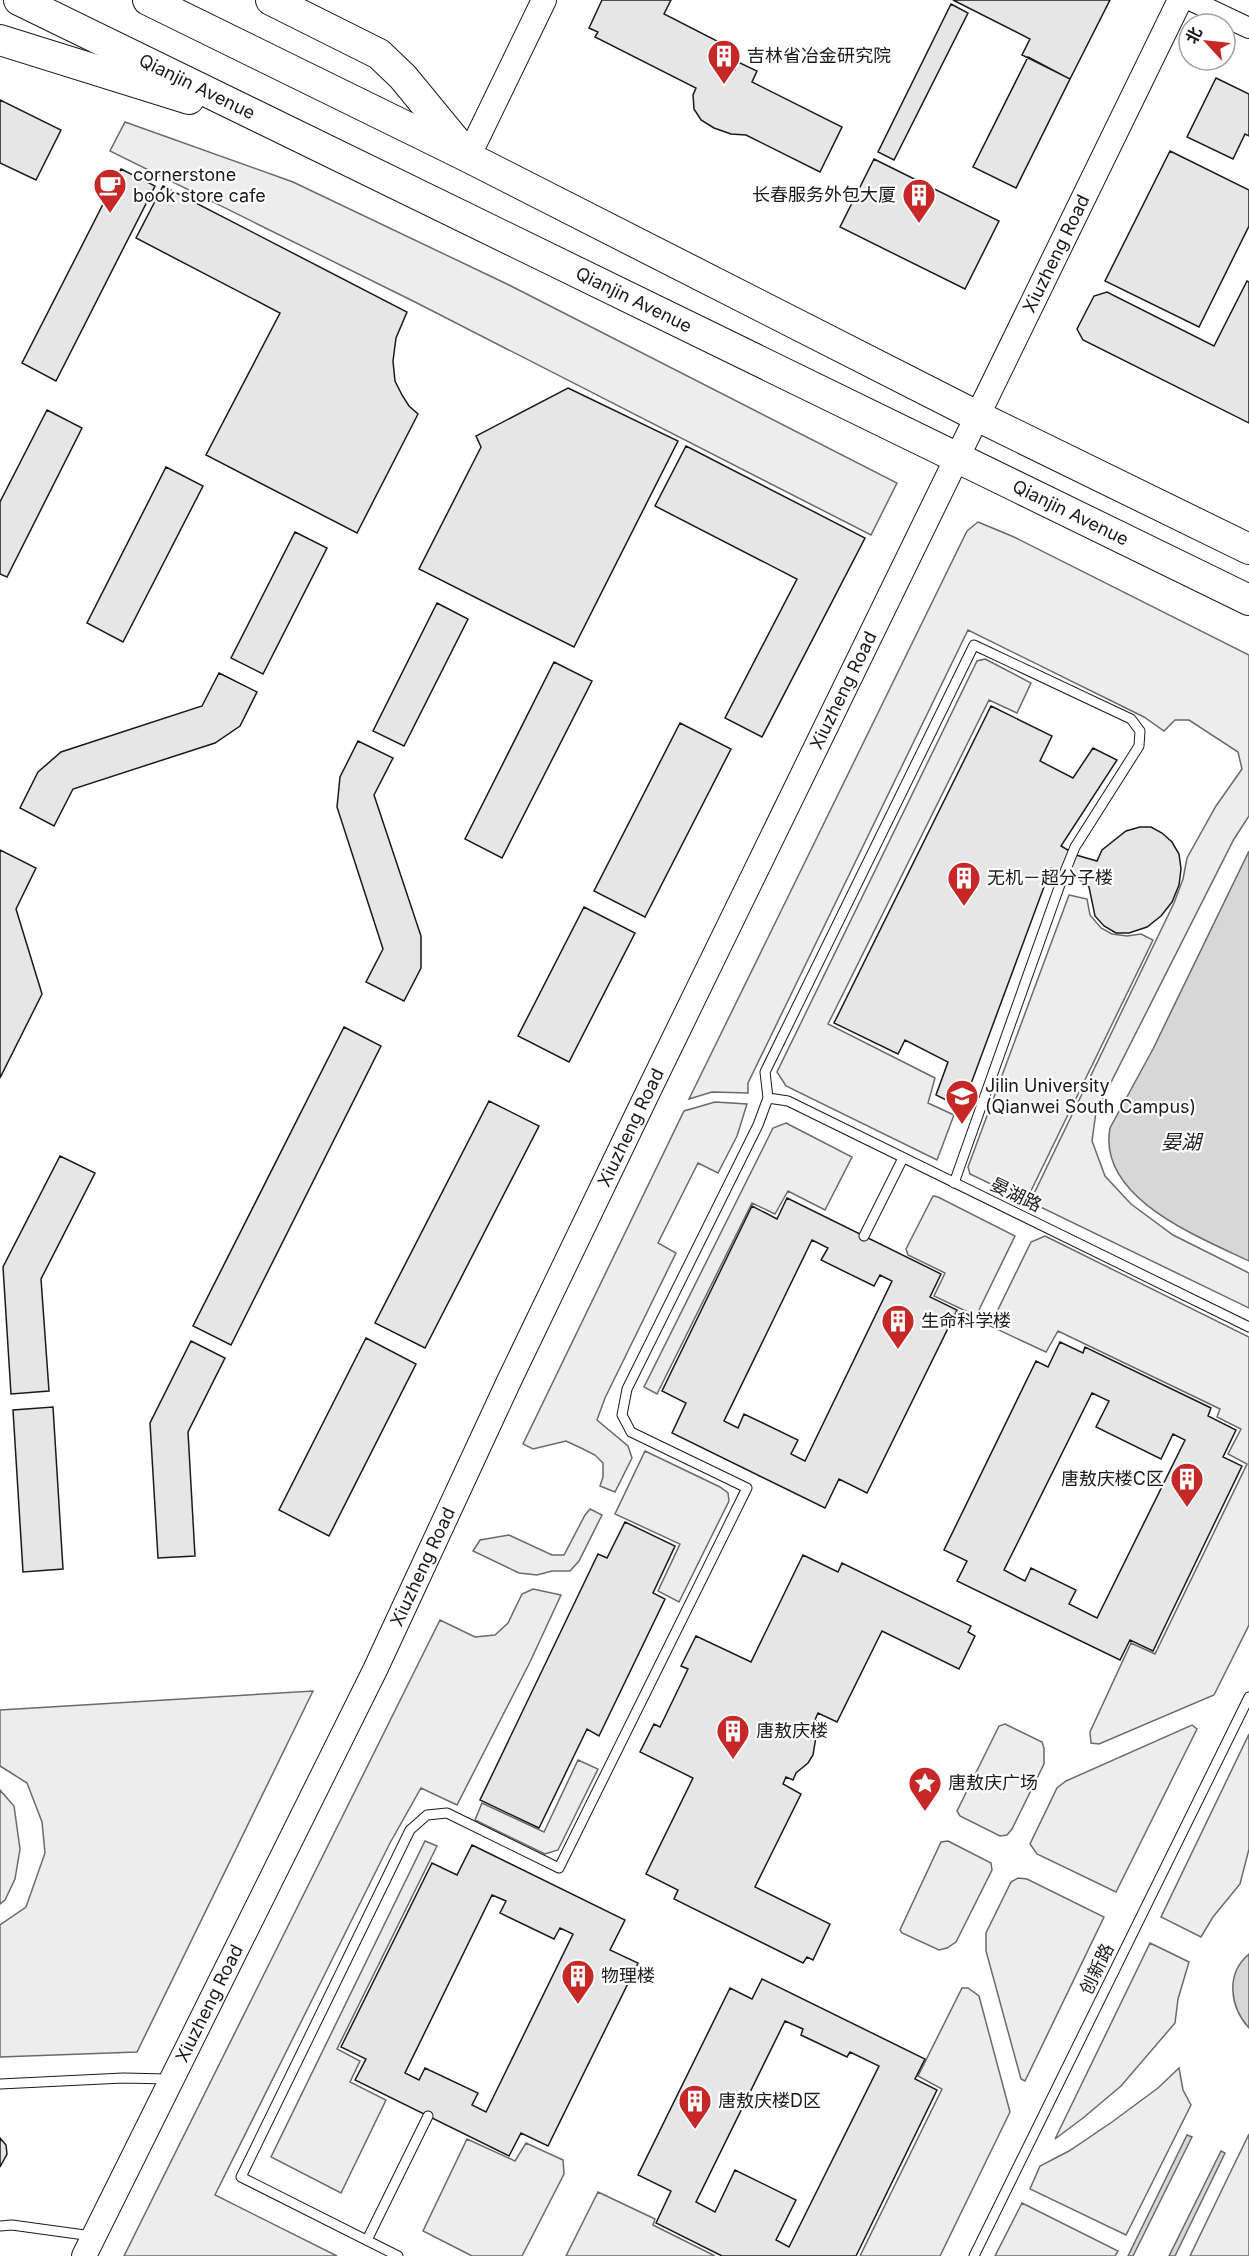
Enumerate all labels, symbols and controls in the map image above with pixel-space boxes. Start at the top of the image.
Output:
north arrow [1177,12,1237,72]
text: 北 [1181,24,1206,47]
building icon: 吉林省冶金研究院 [706,38,742,85]
place label: 吉林省冶金研究院 [747,45,891,66]
street label: Qianjin Avenue [136,49,259,124]
place label: cornerstone book store cafe [133,164,266,206]
cafe icon: cornerstone book store cafe [92,167,128,214]
building icon: 长春服务外包大厦 [901,177,937,224]
place label: 长春服务外包大厦 [752,184,896,205]
street label: Xiuzheng Road [1018,191,1094,316]
street label: Qianjin Avenue [572,262,695,337]
street label: Qianjin Avenue [1009,475,1132,550]
street label: Xiuzheng Road [806,628,881,753]
building icon: 无机－超分子楼 [946,860,982,907]
place label: 无机－超分子楼 [987,867,1113,888]
street label: Xiuzheng Road [593,1065,668,1190]
place label: Jilin University (Qianwei South Campus) [985,1075,1196,1117]
school or university icon: Jilin University (Qianwei South Campus) [944,1078,980,1125]
water label: 晏湖 [1161,1130,1204,1154]
street label: 晏湖路 [987,1173,1045,1216]
building icon: 生命科学楼 [880,1303,916,1350]
place label: 生命科学楼 [921,1310,1011,1331]
building icon: 唐敖庆楼C区 [1169,1461,1205,1508]
place label: 唐敖庆楼C区 [1061,1468,1164,1489]
street label: Xiuzheng Road [386,1504,459,1629]
building icon: 唐敖庆楼 [715,1713,751,1760]
place label: 唐敖庆楼 [756,1720,828,1741]
place icon: 唐敖庆广场 [907,1765,943,1812]
place label: 唐敖庆广场 [948,1772,1038,1793]
street label: 创新路 [1075,1940,1118,1998]
street label: Xiuzheng Road [171,1941,247,2065]
building icon: 物理楼 [560,1958,596,2005]
place label: 物理楼 [601,1965,655,1986]
building icon: 唐敖庆楼D区 [677,2083,713,2130]
place label: 唐敖庆楼D区 [718,2090,821,2111]

